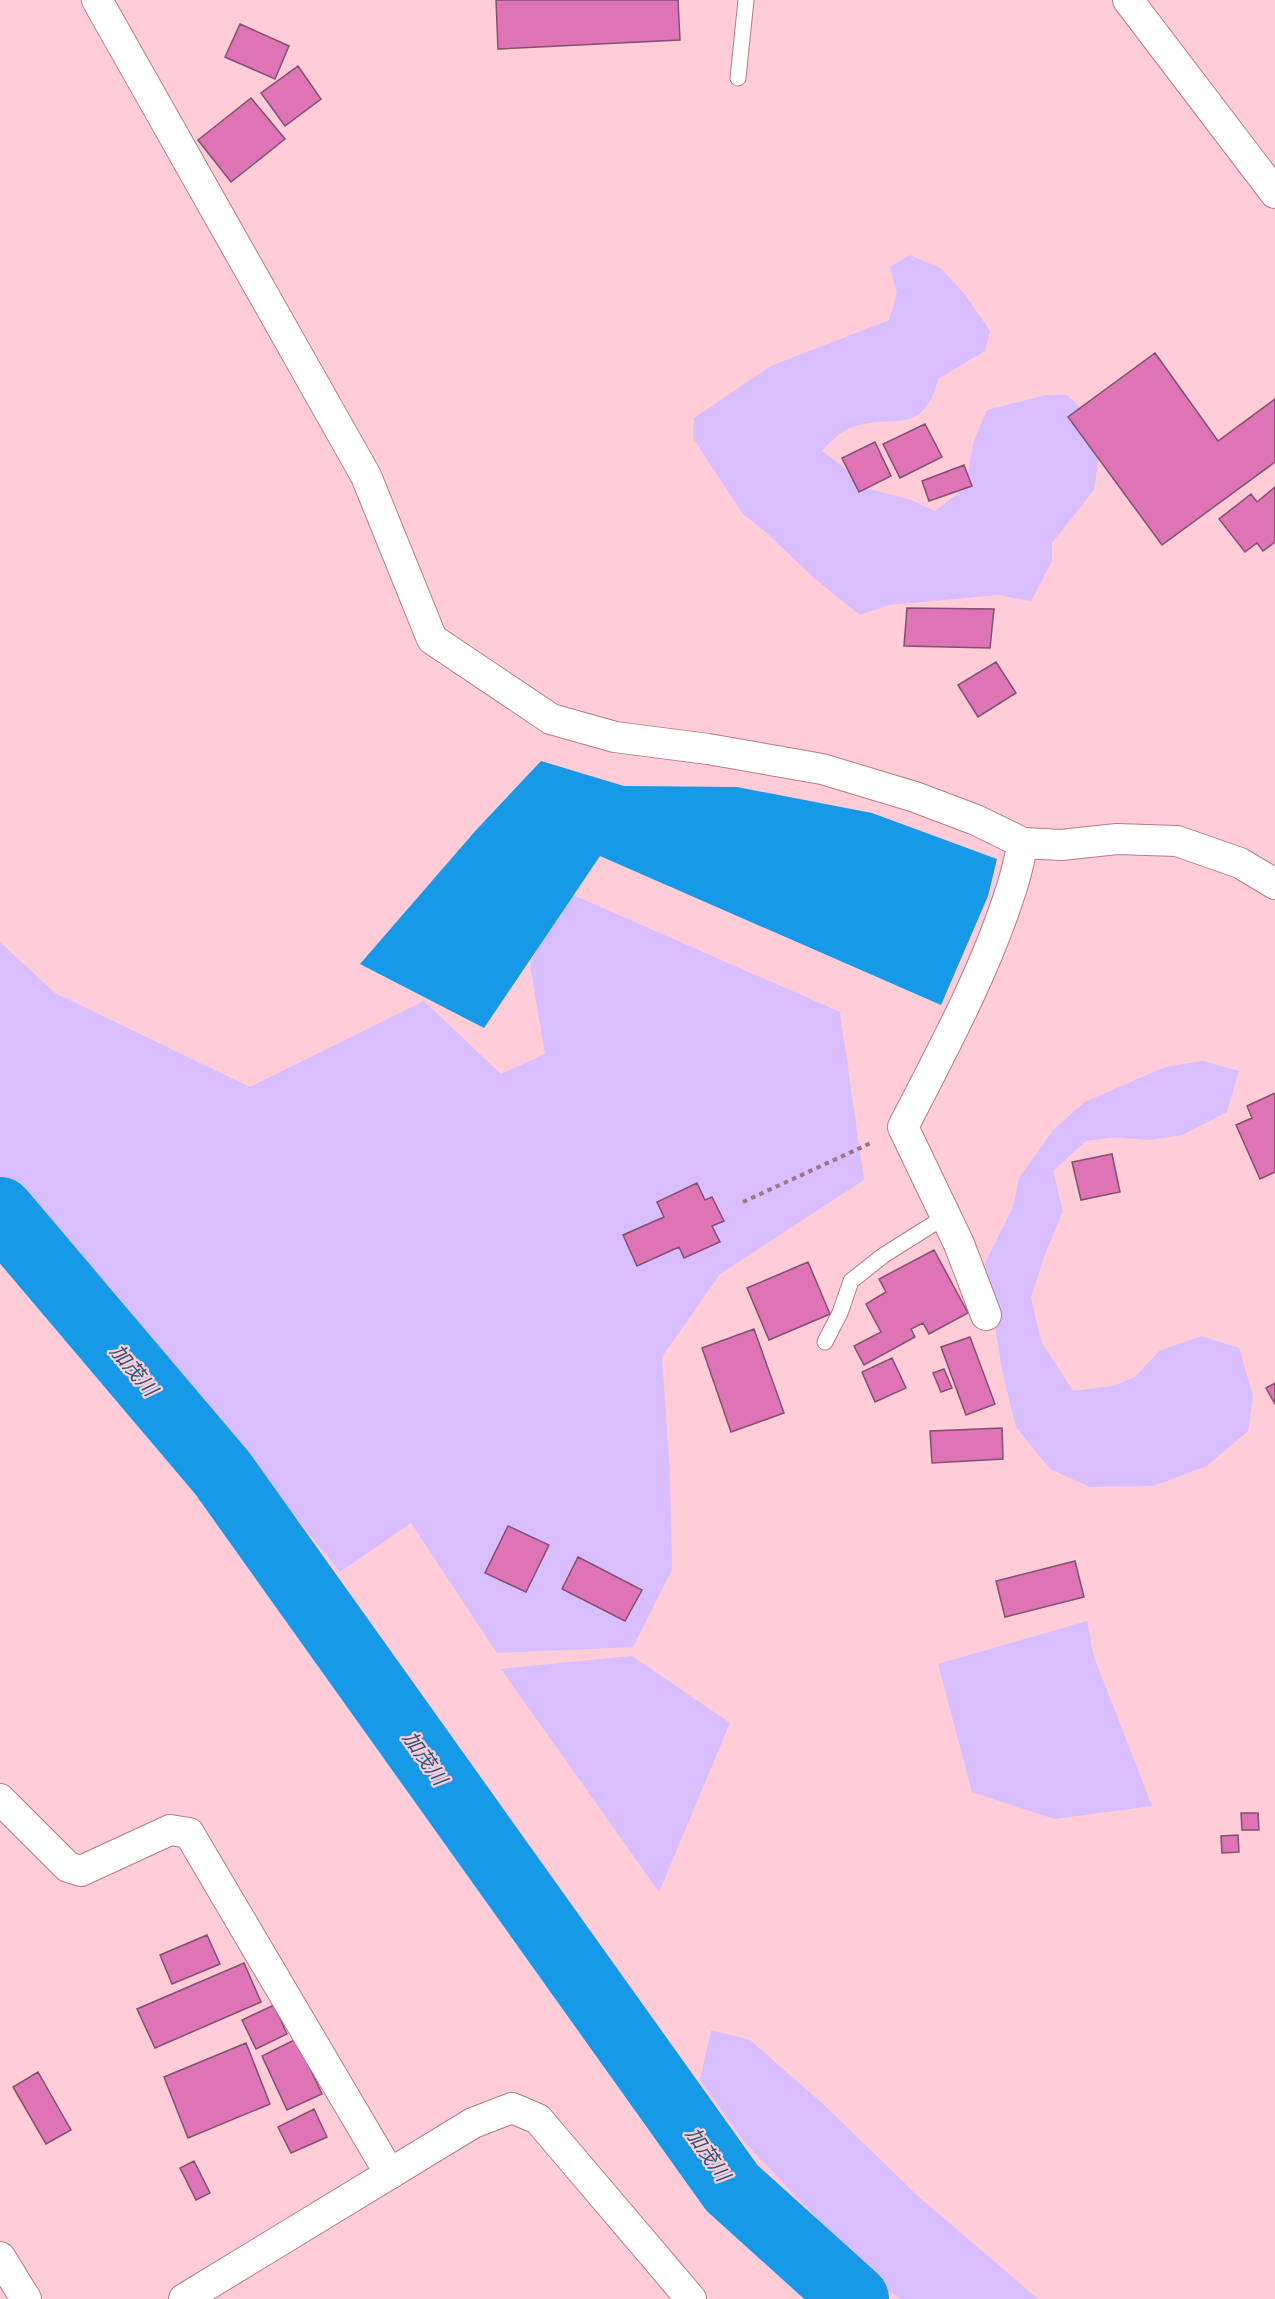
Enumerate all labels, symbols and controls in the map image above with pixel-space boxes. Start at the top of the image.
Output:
water label: 加茂川 [106,1339,165,1402]
water label: 加茂川 [398,1726,454,1791]
water label: 加茂川 [681,2122,737,2187]

